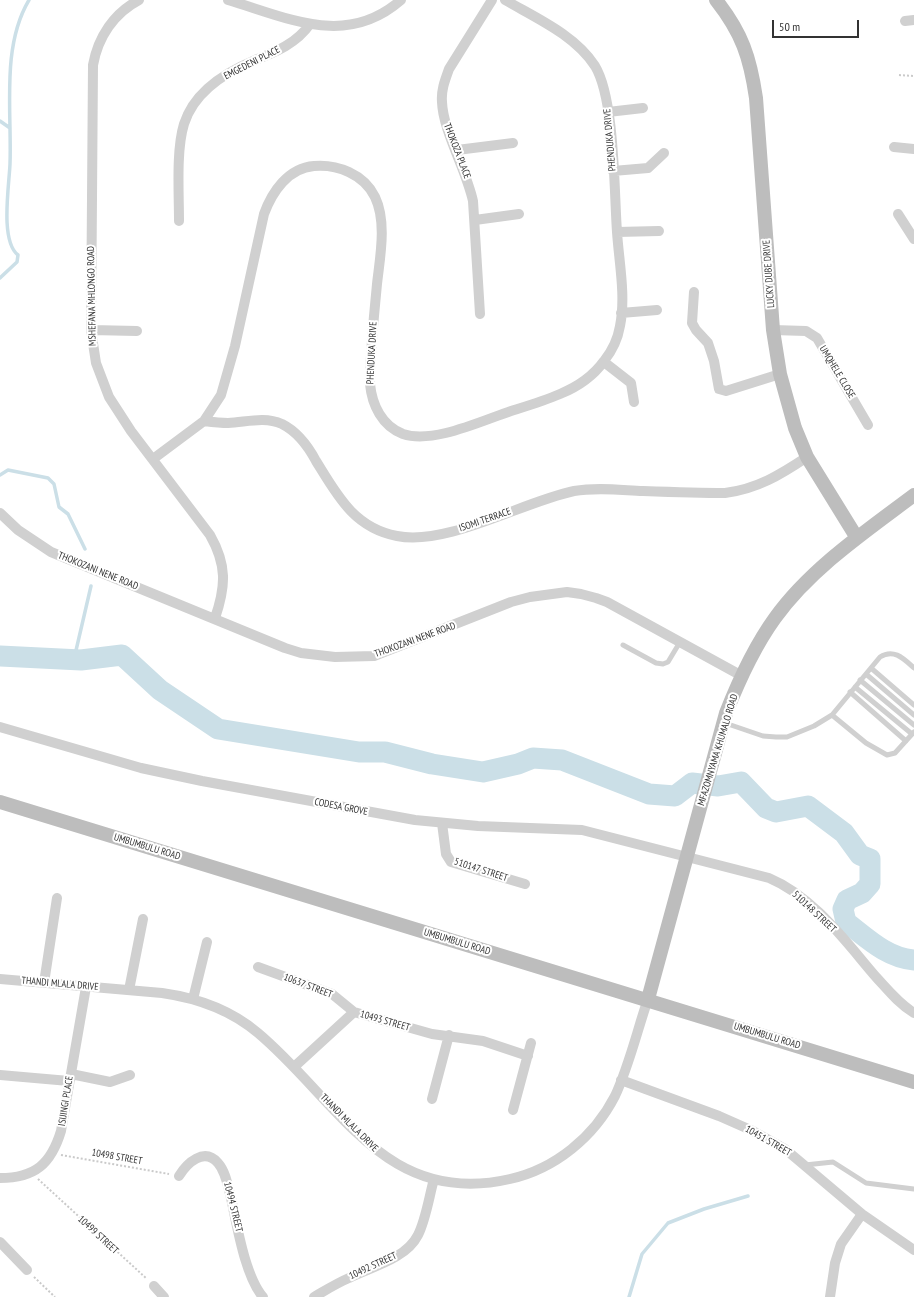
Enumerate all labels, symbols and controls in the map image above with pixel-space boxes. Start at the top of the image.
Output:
scale bar [774,12,861,38]
text: 50 m [779,19,800,34]
street label: EMGEDENI PLACE [222,44,282,82]
street label: PHENDUKA DRIVE [601,108,619,172]
street label: THOKOZA PLACE [441,122,473,180]
street label: LUCKY DUBE DRIVE [761,240,777,308]
street label: MSHEFANA MHLONGO ROAD [85,246,99,346]
street label: PHENDUKA DRIVE [364,321,380,385]
street label: UMQHELE CLOSE [817,343,857,401]
street label: ISOMI TERRACE [457,505,513,535]
street label: THOKOZANI NENE ROAD [56,549,140,593]
street label: THOKOZANI NENE ROAD [373,620,457,660]
street label: MFAZOMNYAMA KHUMALO ROAD [695,693,741,807]
street label: CODESA GROVE [313,796,369,818]
street label: UMBUMBULU ROAD [112,831,182,863]
street label: 510147 STREET [453,856,509,884]
street label: 510148 STREET [790,889,838,935]
street label: UMBUMBULU ROAD [422,926,492,958]
street label: 10637 STREET [282,971,334,1001]
street label: THANDI MLALA DRIVE [21,975,99,993]
street label: 10493 STREET [359,1008,411,1034]
street label: UMBUMBULU ROAD [732,1020,802,1052]
street label: ISIJINGI PLACE [56,1075,76,1127]
street label: THANDI MLALA DRIVE [317,1091,381,1155]
street label: 10451 STREET [743,1123,793,1159]
street label: 10498 STREET [91,1147,143,1167]
street label: 10494 STREET [221,1181,245,1233]
street label: 10499 STREET [75,1213,121,1257]
street label: 10492 STREET [347,1250,399,1282]

